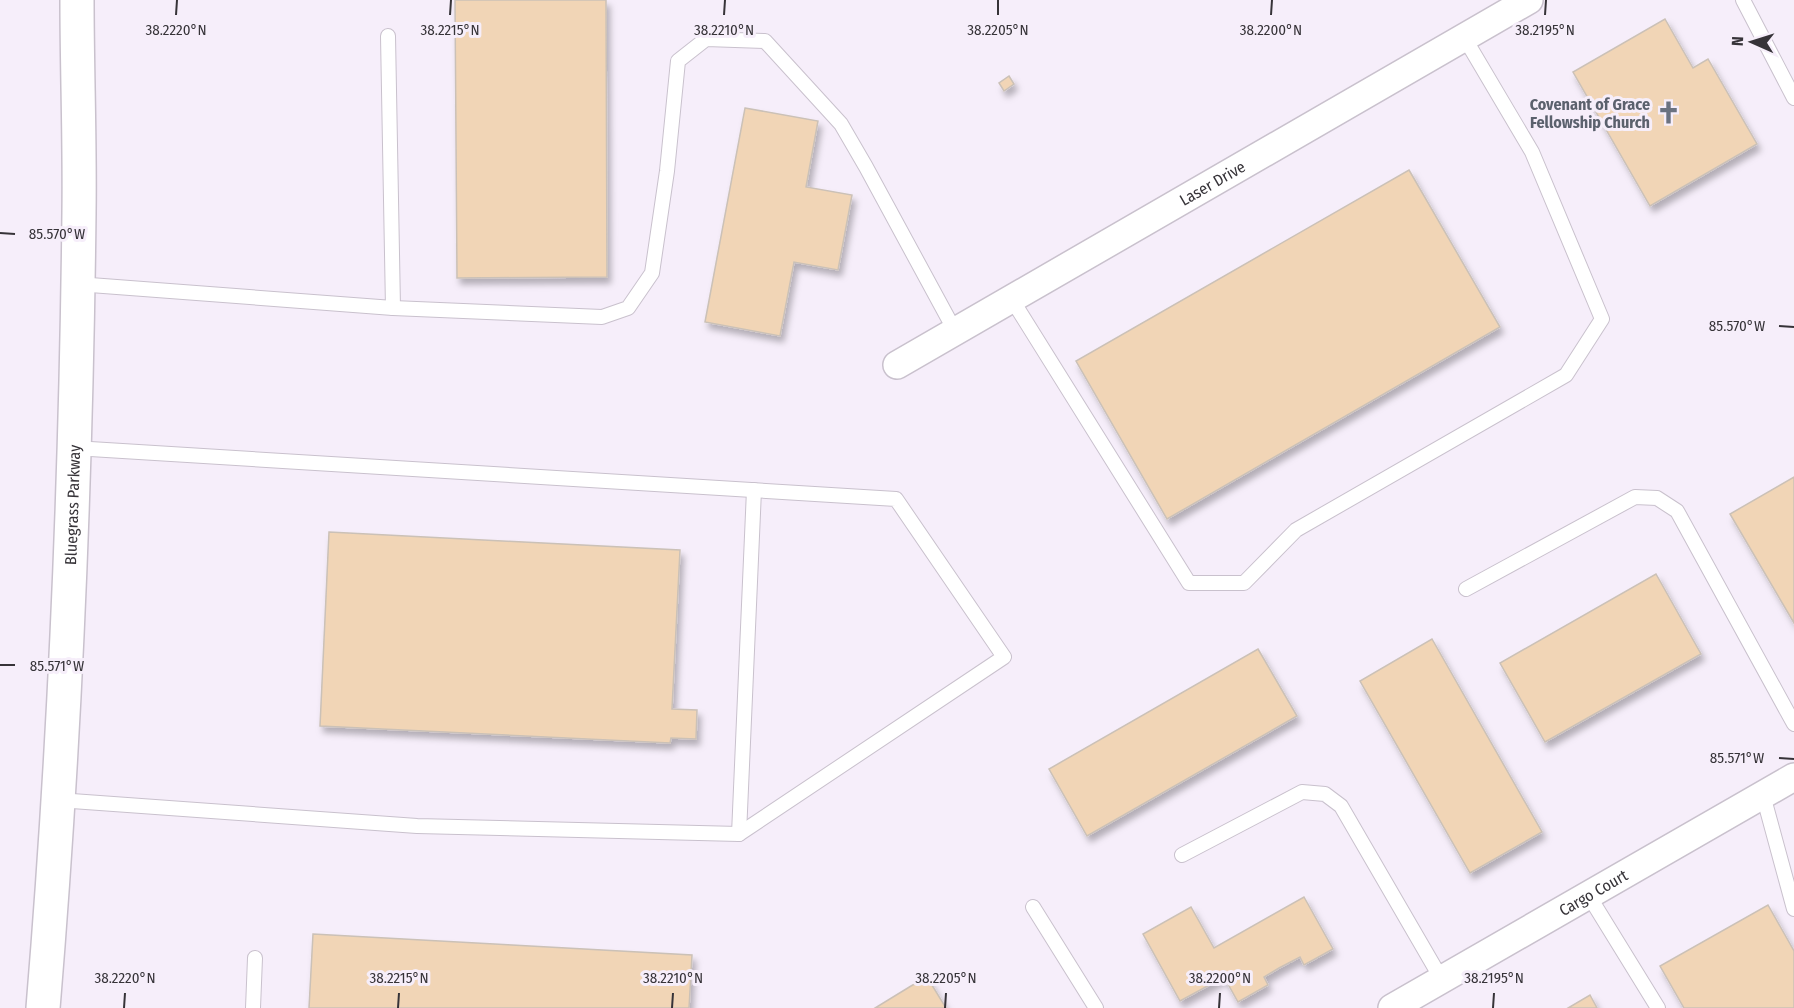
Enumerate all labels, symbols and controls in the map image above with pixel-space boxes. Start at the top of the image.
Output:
north arrow [1722,12,1782,72]
text: 38.2220°N [145,21,207,39]
text: 38.2215°N [420,21,480,39]
text: 38.2210°N [694,21,754,39]
text: 38.2205°N [967,21,1029,39]
text: 38.2200°N [1240,21,1302,39]
text: 38.2195°N [1515,21,1575,39]
text: N [1728,36,1747,47]
place label: Covenant of Grace Fellowship Church [1530,95,1650,132]
church icon: Covenant of Grace Fellowship Church [1655,100,1681,126]
street label: Laser Drive [1176,157,1249,210]
text: 85.570°W [29,225,85,243]
text: 85.570°W [1709,317,1765,335]
street label: Bluegrass Parkway [61,444,84,565]
text: 85.571°W [30,657,84,675]
text: 85.571°W [1710,749,1764,767]
street label: Cargo Court [1556,865,1632,920]
text: 38.2220°N [94,969,156,987]
text: 38.2215°N [369,969,429,987]
text: 38.2210°N [643,969,703,987]
text: 38.2205°N [915,969,977,987]
text: 38.2200°N [1189,969,1251,987]
text: 38.2195°N [1464,969,1524,987]

